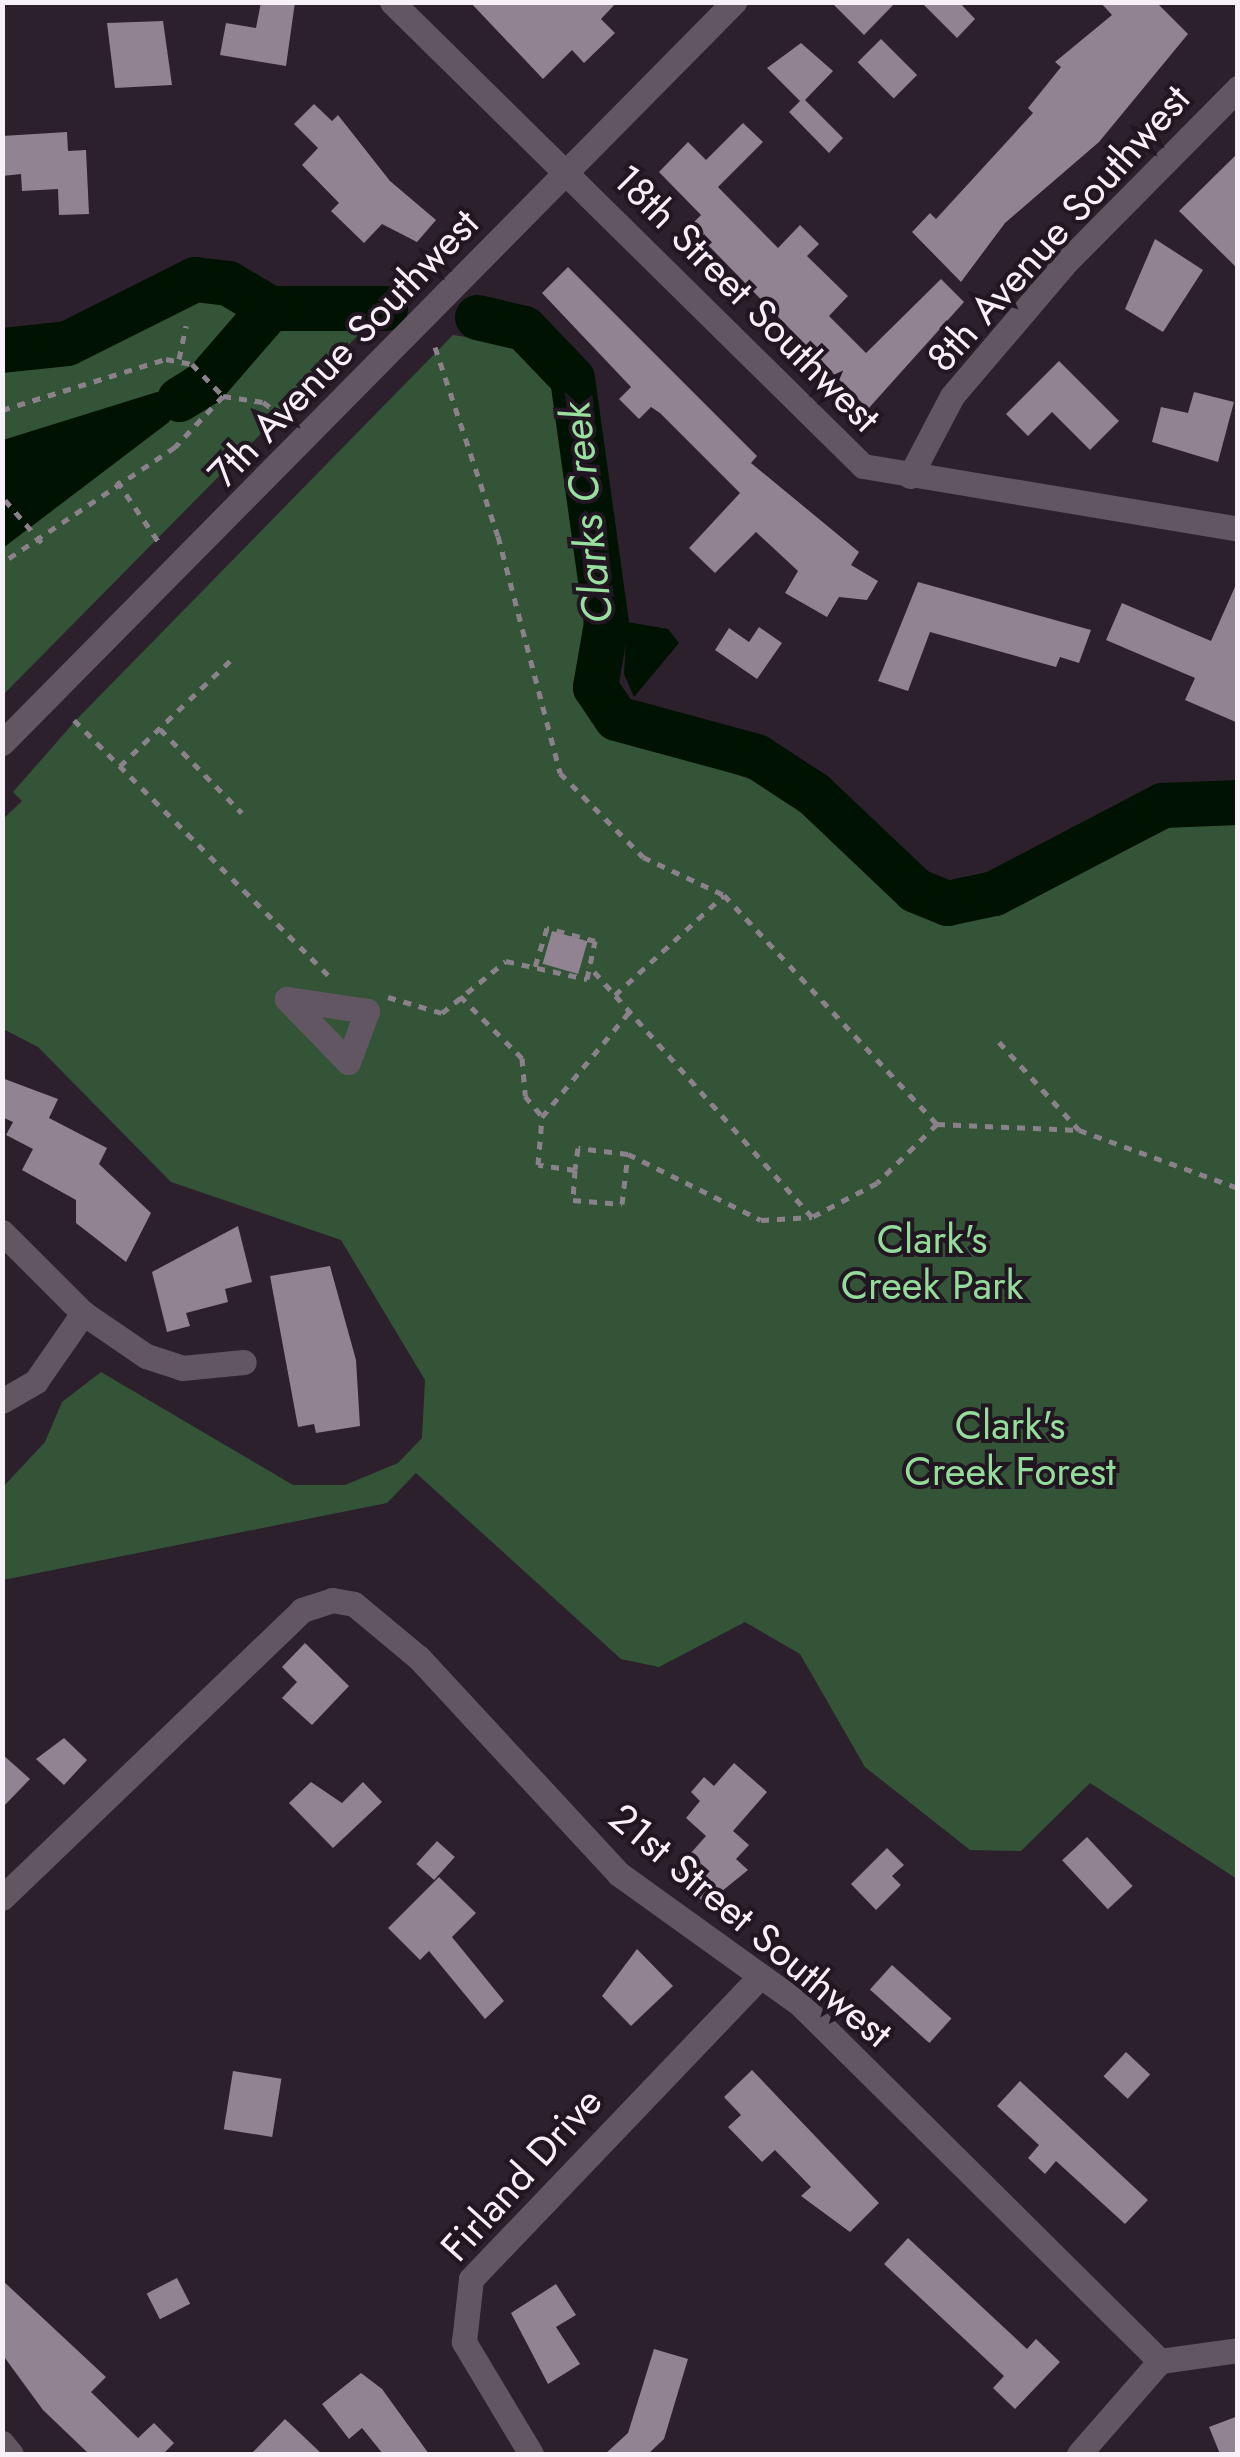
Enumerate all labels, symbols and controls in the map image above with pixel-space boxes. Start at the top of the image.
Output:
street label: 8th Avenue Southwest [917,75,1199,381]
street label: 18th Street Southwest [603,154,891,442]
street label: 7th Avenue Southwest [198,199,488,497]
water label: Clarks Creek [550,400,624,626]
park label: Clark's Creek Park [841,1215,1023,1309]
park label: Clark's Creek Forest [904,1401,1116,1495]
street label: 21st Street Southwest [600,1793,902,2057]
street label: Firland Drive [430,2077,612,2271]

